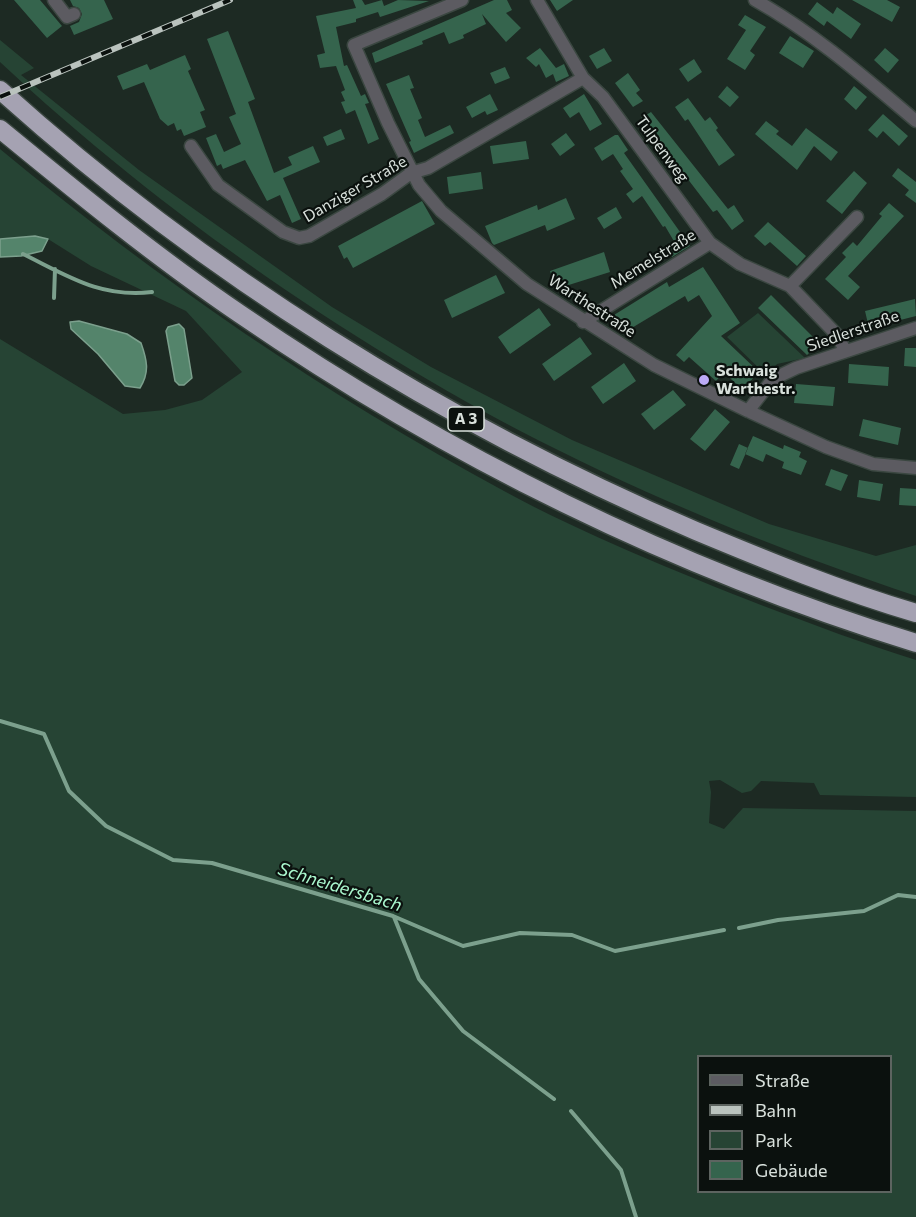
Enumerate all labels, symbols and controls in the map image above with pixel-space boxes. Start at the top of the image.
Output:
street label: Tulpenweg [631,112,693,186]
street label: Danziger Straße [300,152,410,226]
street label: Memelstraße [607,225,699,293]
street label: Warthestraße [544,270,640,342]
street label: Siedlerstraße [804,306,902,356]
place label: Schwaig Warthestr. [716,361,795,399]
marker: Schwaig Warthestr. [697,373,711,387]
road number: A 3 [448,407,484,431]
water label: Schneidersbach [275,858,405,916]
legend [697,1055,892,1193]
text: Straße [755,1069,810,1091]
text: Bahn [755,1099,797,1121]
text: Park [755,1129,793,1151]
text: Gebäude [755,1159,828,1181]

